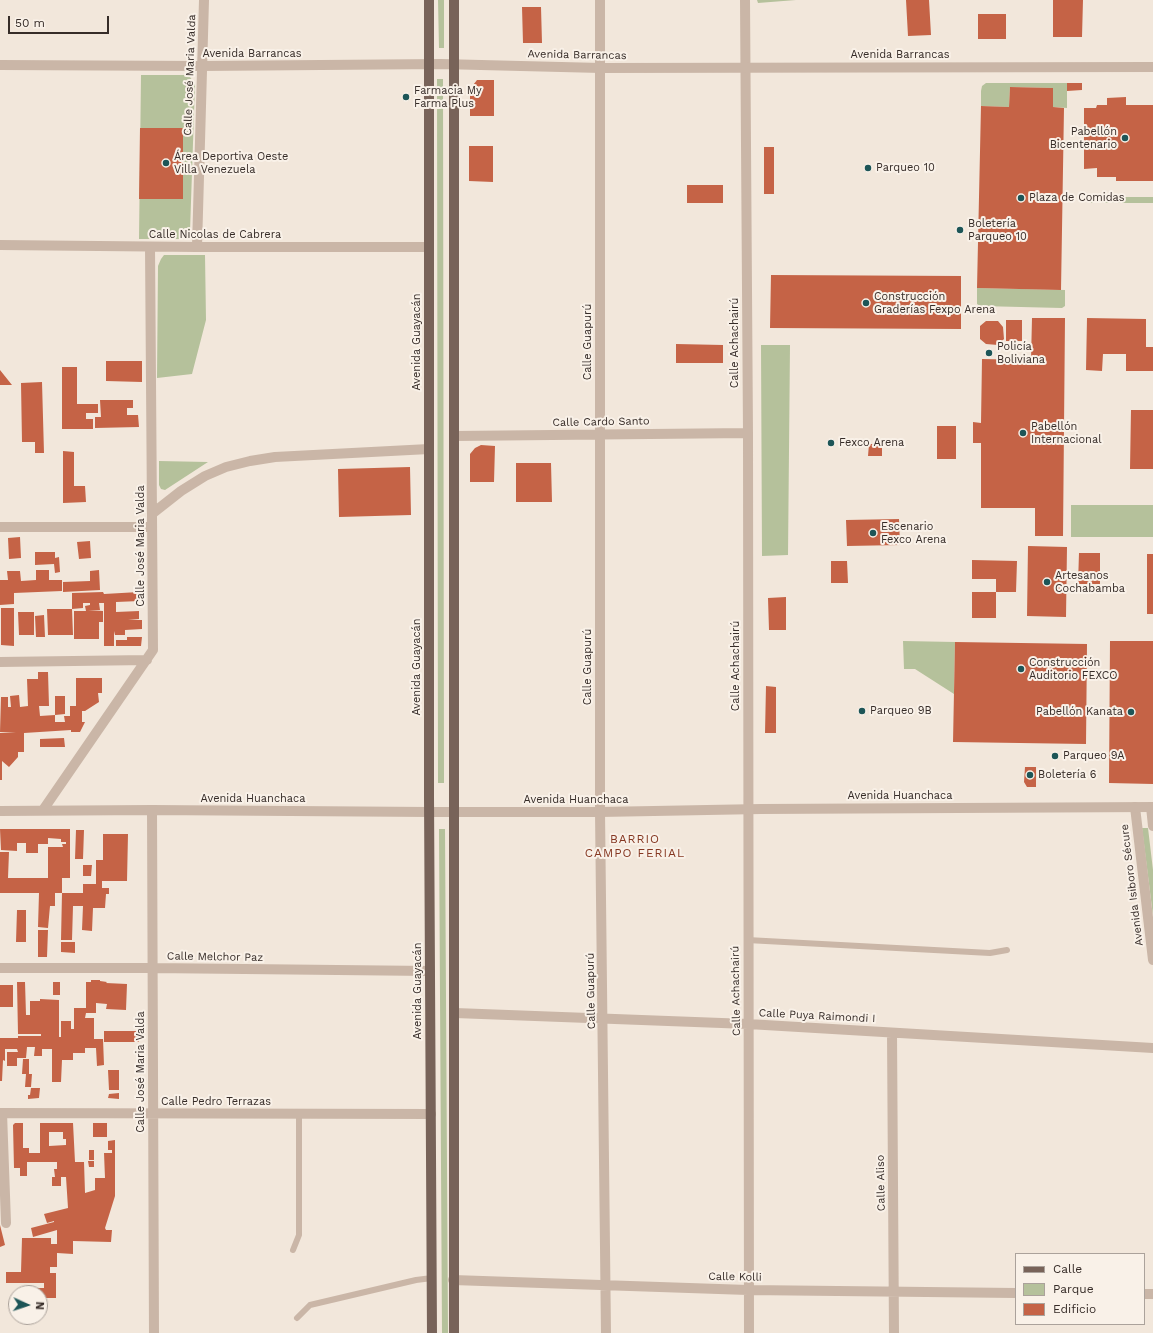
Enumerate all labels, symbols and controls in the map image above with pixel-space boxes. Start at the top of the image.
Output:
scale bar [10,8,111,34]
street label: Calle José Maria Valda [181,14,199,136]
text: 50 m [15,16,45,30]
street label: Avenida Barrancas [202,47,302,61]
street label: Avenida Barrancas [527,48,627,62]
street label: Avenida Barrancas [850,48,950,62]
place label: Farmacia My Farma Plus [414,84,482,110]
marker: Farmacia My Farma Plus [401,92,411,102]
place label: Pabellón Bicentenario [1050,125,1117,151]
marker: Pabellón Bicentenario [1120,133,1130,143]
place label: Área Deportiva Oeste Villa Venezuela [174,150,288,176]
marker: Área Deportiva Oeste Villa Venezuela [161,158,171,168]
place label: Parqueo 10 [876,161,935,175]
marker: Parqueo 10 [863,163,873,173]
place label: Plaza de Comidas [1029,191,1125,205]
marker: Plaza de Comidas [1016,193,1026,203]
place label: Boletería Parqueo 10 [968,217,1027,243]
marker: Boletería Parqueo 10 [955,225,965,235]
street label: Calle Nicolas de Cabrera [149,228,281,242]
place label: Construcción Graderías Fexpo Arena [874,290,995,316]
street label: Avenida Guayacán [410,293,424,391]
street label: Calle Achachairú [728,298,742,388]
marker: Construcción Graderías Fexpo Arena [861,298,871,308]
street label: Calle Guapurú [581,304,595,380]
place label: Policía Boliviana [997,340,1045,366]
marker: Policía Boliviana [984,348,994,358]
street label: Calle Cardo Santo [552,415,650,429]
place label: Pabellón Internacional [1031,420,1101,446]
marker: Pabellón Internacional [1018,428,1028,438]
place label: Fexco Arena [839,436,904,450]
marker: Fexco Arena [826,438,836,448]
street label: Calle José Maria Valda [134,485,148,607]
place label: Escenario Fexco Arena [881,520,946,546]
marker: Escenario Fexco Arena [868,528,878,538]
place label: Artesanos Cochabamba [1055,569,1125,595]
marker: Artesanos Cochabamba [1042,577,1052,587]
street label: Avenida Guayacán [410,618,424,716]
street label: Calle Achachairú [729,621,743,711]
street label: Calle Guapurú [581,629,595,705]
place label: Construcción Auditorio FEXCO [1029,656,1118,682]
marker: Construcción Auditorio FEXCO [1016,664,1026,674]
place label: Parqueo 9B [870,704,932,718]
place label: Pabellón Kanata [1036,705,1123,719]
marker: Parqueo 9B [857,706,867,716]
marker: Pabellón Kanata [1126,707,1136,717]
place label: Parqueo 9A [1063,749,1125,763]
marker: Parqueo 9A [1050,751,1060,761]
place label: Boletería 6 [1038,768,1096,782]
marker: Boletería 6 [1025,770,1035,780]
street label: Avenida Huanchaca [848,789,952,803]
street label: Avenida Huanchaca [201,792,305,806]
street label: Avenida Huanchaca [524,793,628,807]
street label: Avenida Isiboro Sécure [1118,823,1146,947]
district label: BARRIO CAMPO FERIAL [585,832,685,860]
street label: Avenida Guayacán [411,942,425,1040]
street label: Calle Achachairú [729,946,743,1036]
street label: Calle Melchor Paz [167,950,263,964]
street label: Calle Guapurú [584,953,598,1029]
street label: Calle Puya Raimondi I [758,1006,876,1026]
street label: Calle José Maria Valda [134,1011,148,1133]
street label: Calle Pedro Terrazas [161,1095,271,1109]
street label: Calle Aliso [874,1155,888,1211]
legend [1015,1253,1145,1325]
text: Calle [1053,1262,1082,1276]
street label: Calle Kolli [708,1270,762,1284]
text: Parque [1053,1282,1094,1296]
north arrow [8,1285,48,1325]
text: N [33,1301,46,1310]
text: Edificio [1053,1302,1096,1316]

